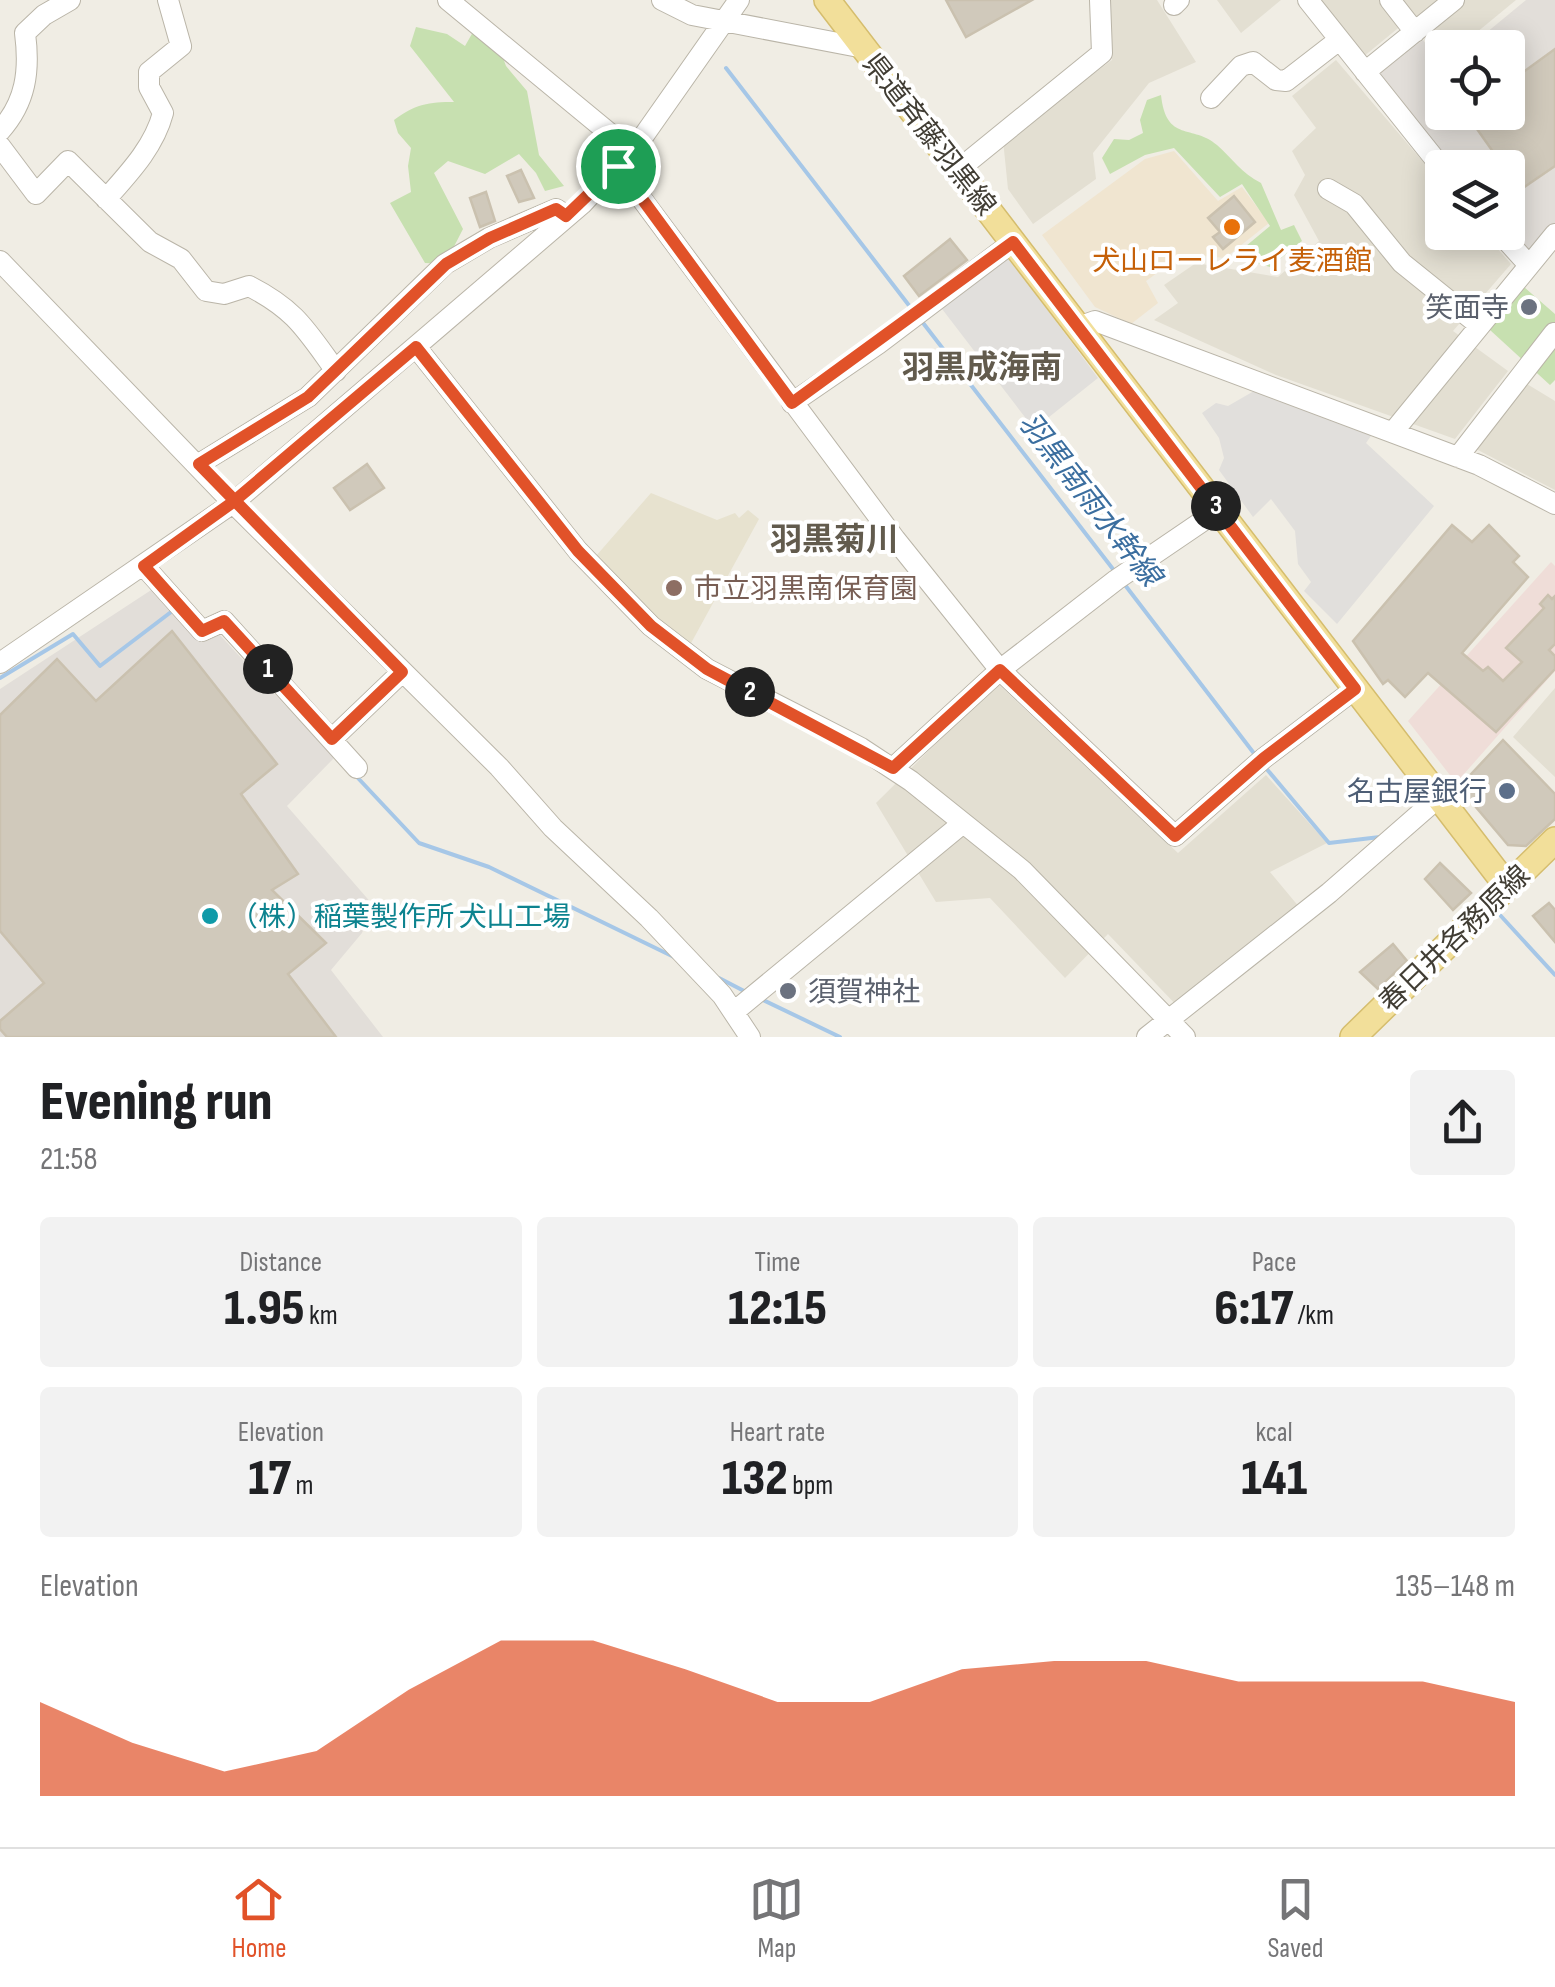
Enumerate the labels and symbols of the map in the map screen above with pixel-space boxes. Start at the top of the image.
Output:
street label: 県道斉藤羽黒線 [855,48,1002,222]
pin [576,124,661,209]
marker: 犬山ローレライ麦酒館 [1221,216,1243,238]
place label: 犬山ローレライ麦酒館 [1092,245,1372,278]
place label: 笑面寺 [1425,292,1509,325]
marker: 笑面寺 [1518,296,1540,318]
district label: 羽黒成海南 [902,349,1062,388]
water label: 羽黒南雨水幹線 [1010,406,1171,597]
pin: 3 [1191,481,1241,531]
district label: 羽黒菊川 [770,521,898,560]
place label: 市立羽黒南保育園 [694,573,918,606]
marker: 市立羽黒南保育園 [663,577,685,599]
pin: 1 [243,644,293,694]
pin: 2 [725,667,775,717]
place label: 名古屋銀行 [1347,776,1487,809]
marker: 名古屋銀行 [1496,780,1518,802]
street label: 春日井各務原線 [1373,859,1537,1019]
place label: （株）稲葉製作所 犬山工場 [230,901,570,934]
marker: （株）稲葉製作所 犬山工場 [199,905,221,927]
place label: 須賀神社 [808,976,920,1009]
marker: 須賀神社 [777,980,799,1002]

